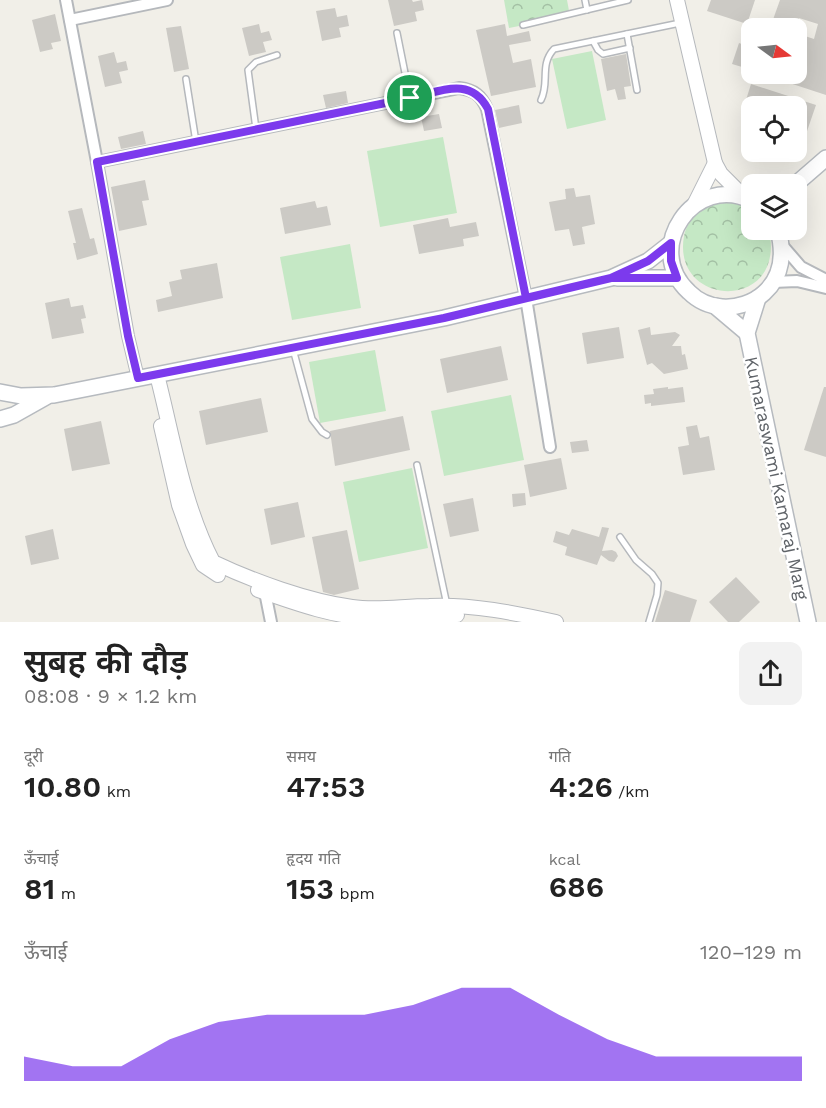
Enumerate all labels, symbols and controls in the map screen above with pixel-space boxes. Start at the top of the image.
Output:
north arrow [741,18,807,84]
map controls [741,18,807,240]
pin [384,72,435,123]
icon: arrive [393,81,426,114]
button: locate [741,96,807,162]
button: layers [741,174,807,240]
street label: Kumaraswami Kamaraj Marg [741,354,813,602]
text: सुबह की दौड़ [24,642,188,681]
button: share [739,642,802,705]
text: 08:08 · 9 × 1.2 km [24,684,197,708]
text: दूरी [24,747,43,766]
text: समय [286,747,316,766]
text: गति [549,747,571,766]
text: 10.80 [24,769,101,804]
text: 47:53 [286,769,365,804]
text: 4:26 [549,769,613,804]
text: km [101,782,131,801]
text: /km [613,782,650,801]
text: ऊँचाई [24,849,59,868]
text: हृदय गति [286,849,341,868]
text: kcal [549,850,580,869]
text: 686 [549,869,604,904]
text: 81 [24,871,55,906]
text: 153 [286,871,334,906]
text: m [55,884,76,903]
text: bpm [334,884,375,903]
text: ऊँचाई [24,940,67,964]
text: 120–129 m [700,940,802,964]

